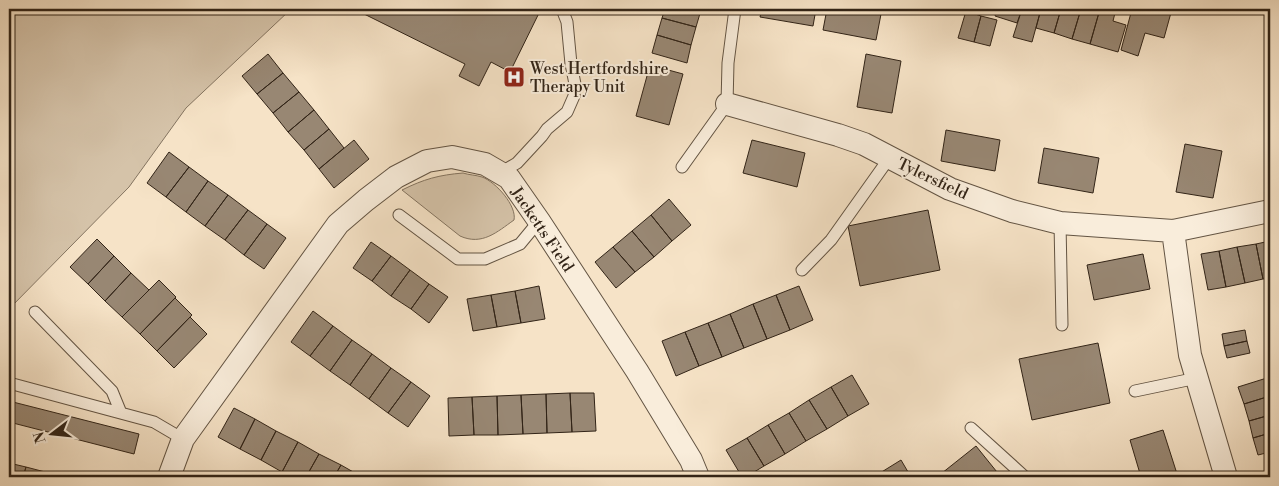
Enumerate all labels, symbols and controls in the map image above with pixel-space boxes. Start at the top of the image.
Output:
place label: West Hertfordshire Therapy Unit [529,59,669,97]
hospital icon: West Hertfordshire Therapy Unit [502,65,526,89]
street label: Tylersfield [894,154,971,204]
street label: Jacketts Field [506,182,578,276]
north arrow [28,408,78,458]
text: N [30,430,51,445]

